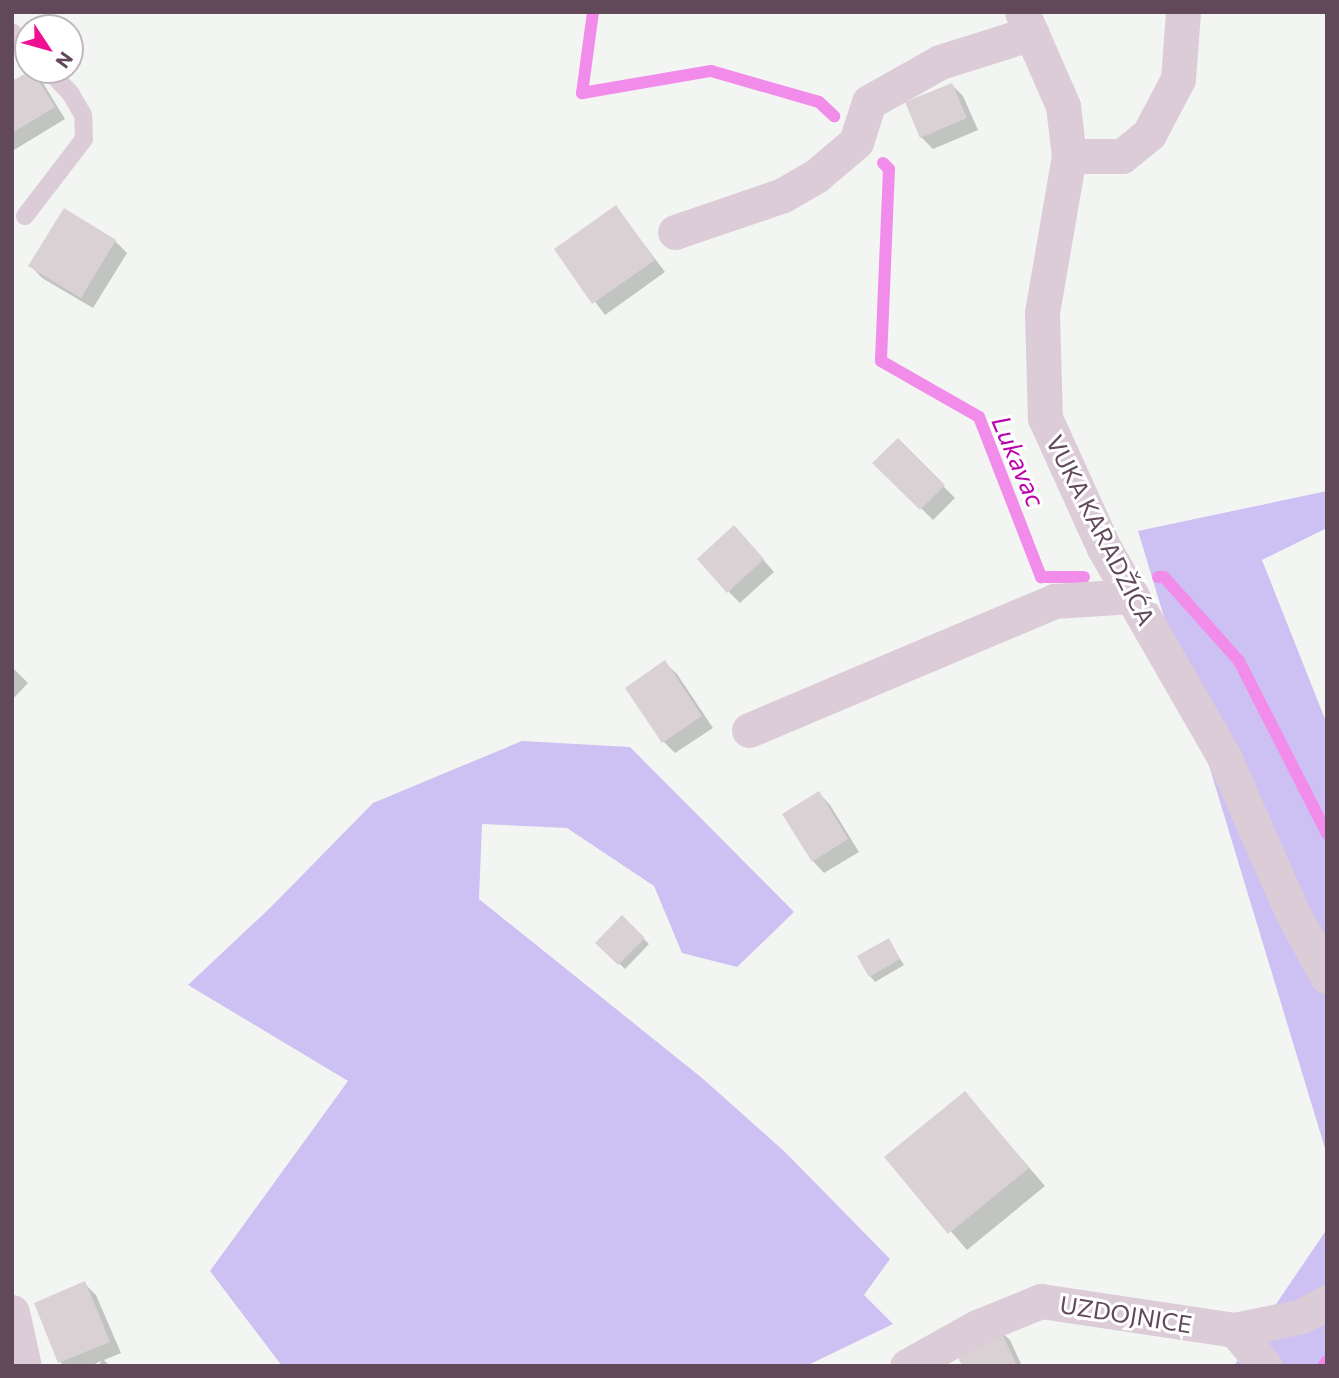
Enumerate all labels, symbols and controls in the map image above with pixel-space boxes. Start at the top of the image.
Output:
north arrow [14,14,84,84]
text: N [51,48,78,73]
water label: Lukavac [986,411,1052,511]
street label: VUKA KARADŽIĆA [1041,430,1161,630]
street label: UZDOJNICE [1058,1289,1194,1339]

